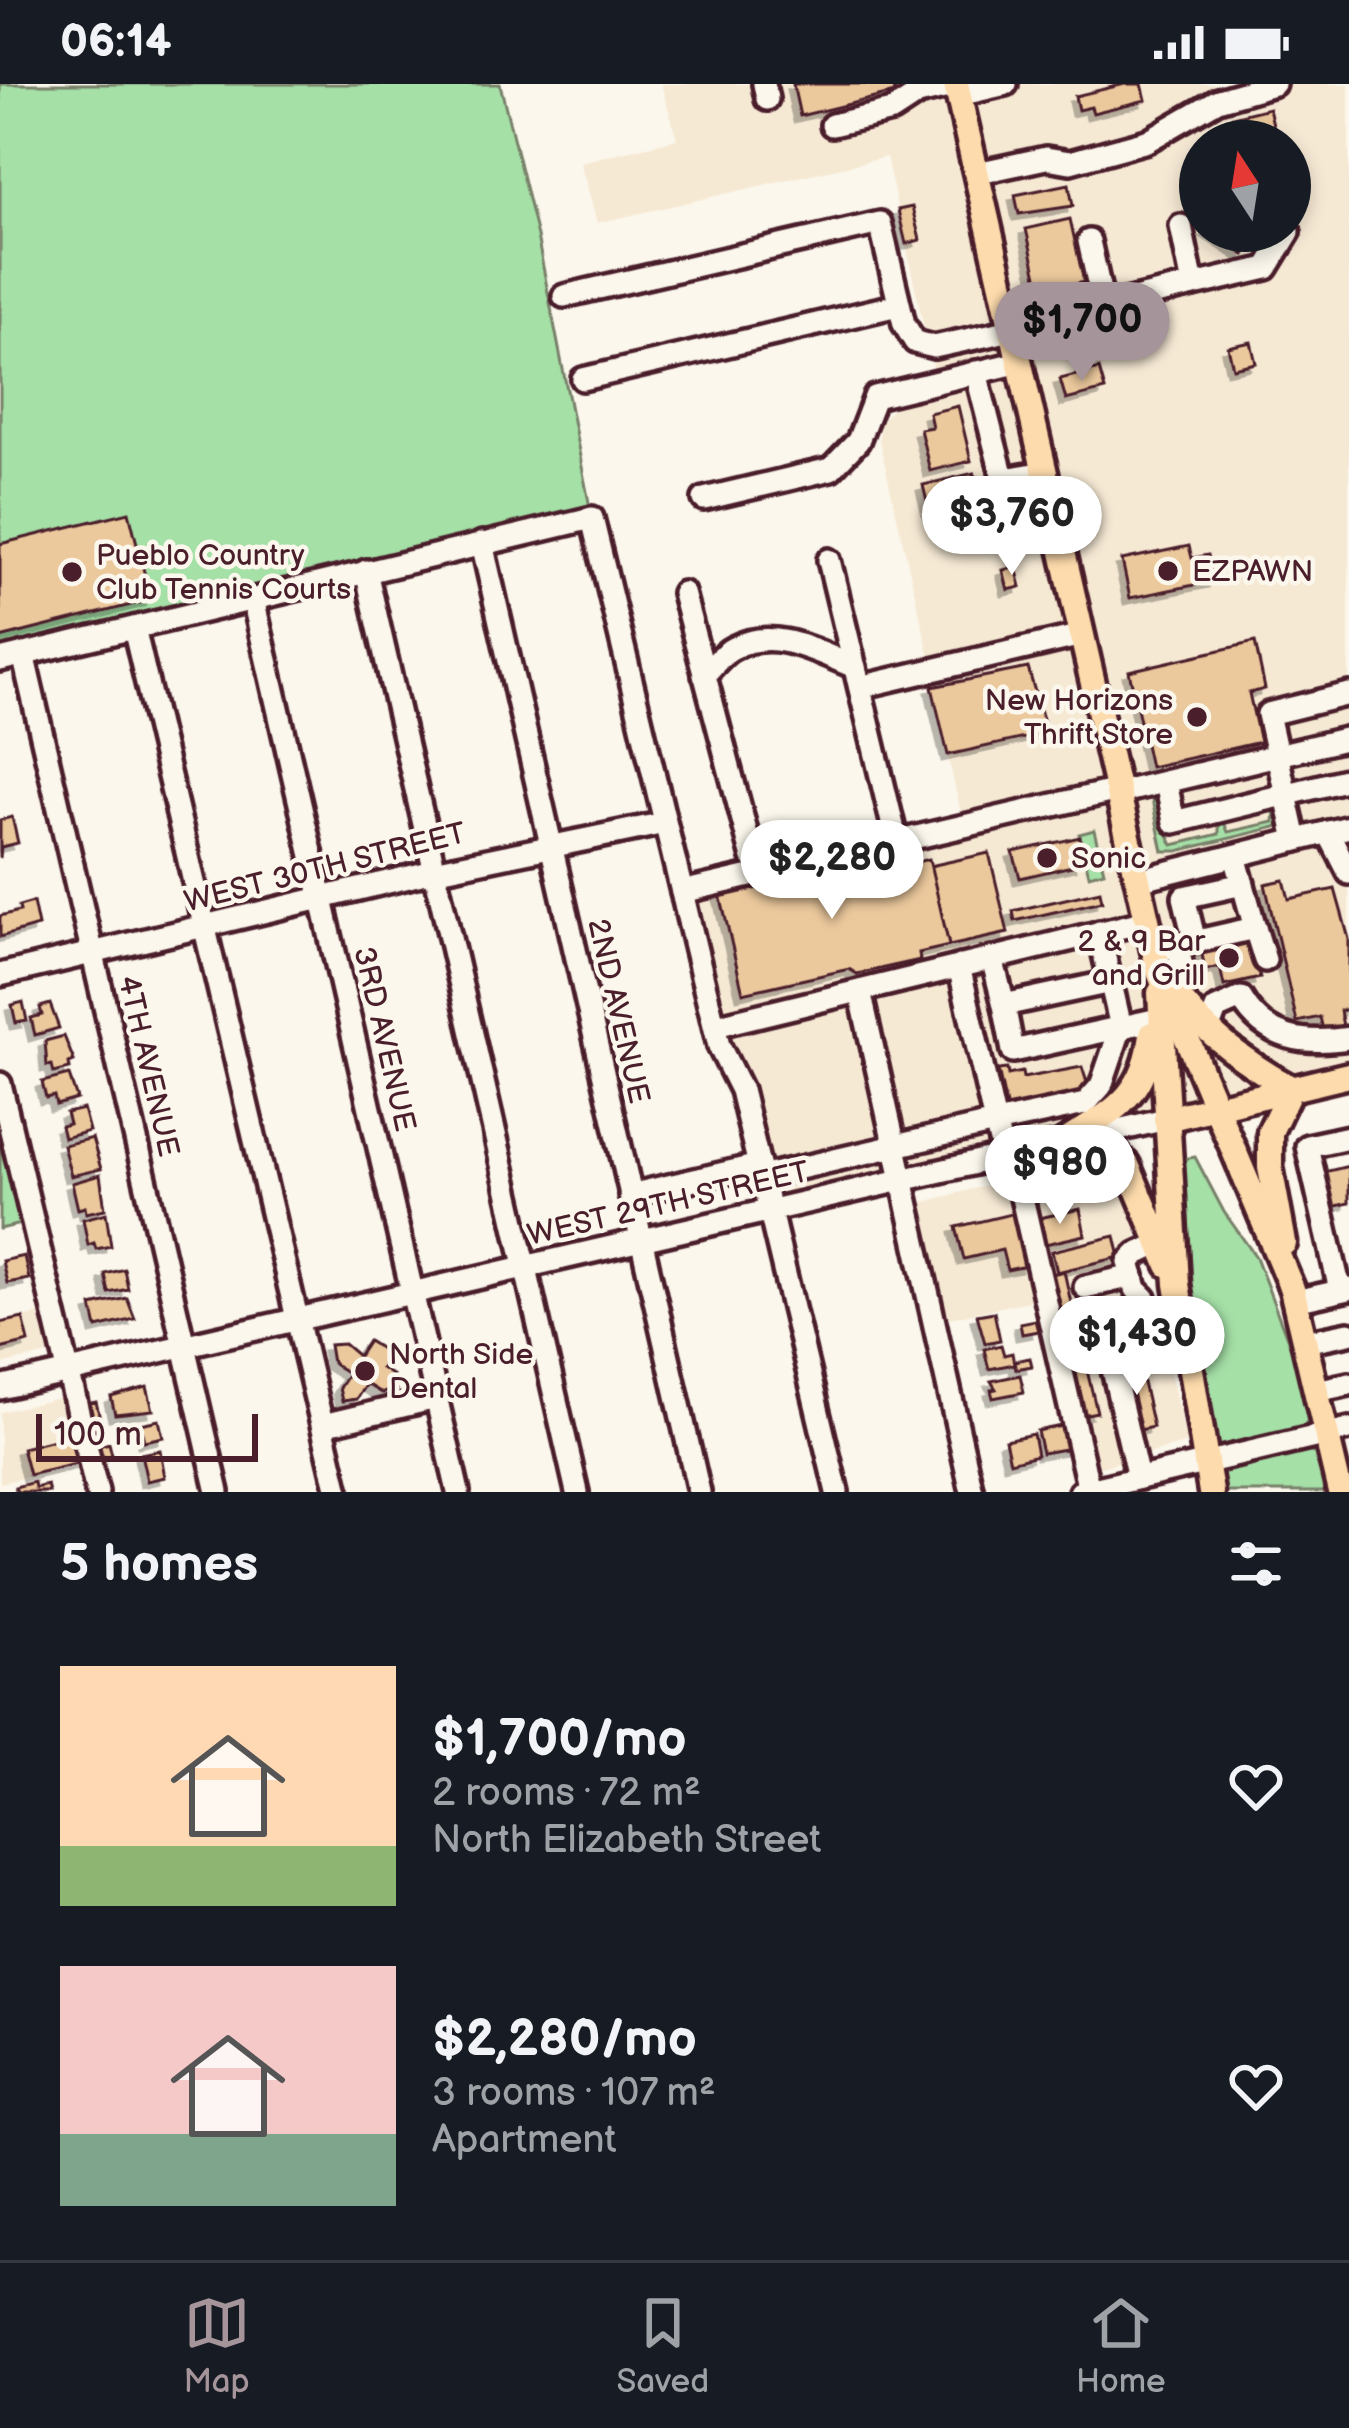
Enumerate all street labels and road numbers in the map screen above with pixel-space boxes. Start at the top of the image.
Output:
street label: WEST 30TH STREET [181,816,470,920]
street label: 2ND AVENUE [579,915,657,1107]
street label: 3RD AVENUE [345,944,423,1135]
street label: 4TH AVENUE [110,972,186,1160]
street label: WEST 29TH STREET [524,1154,813,1254]

